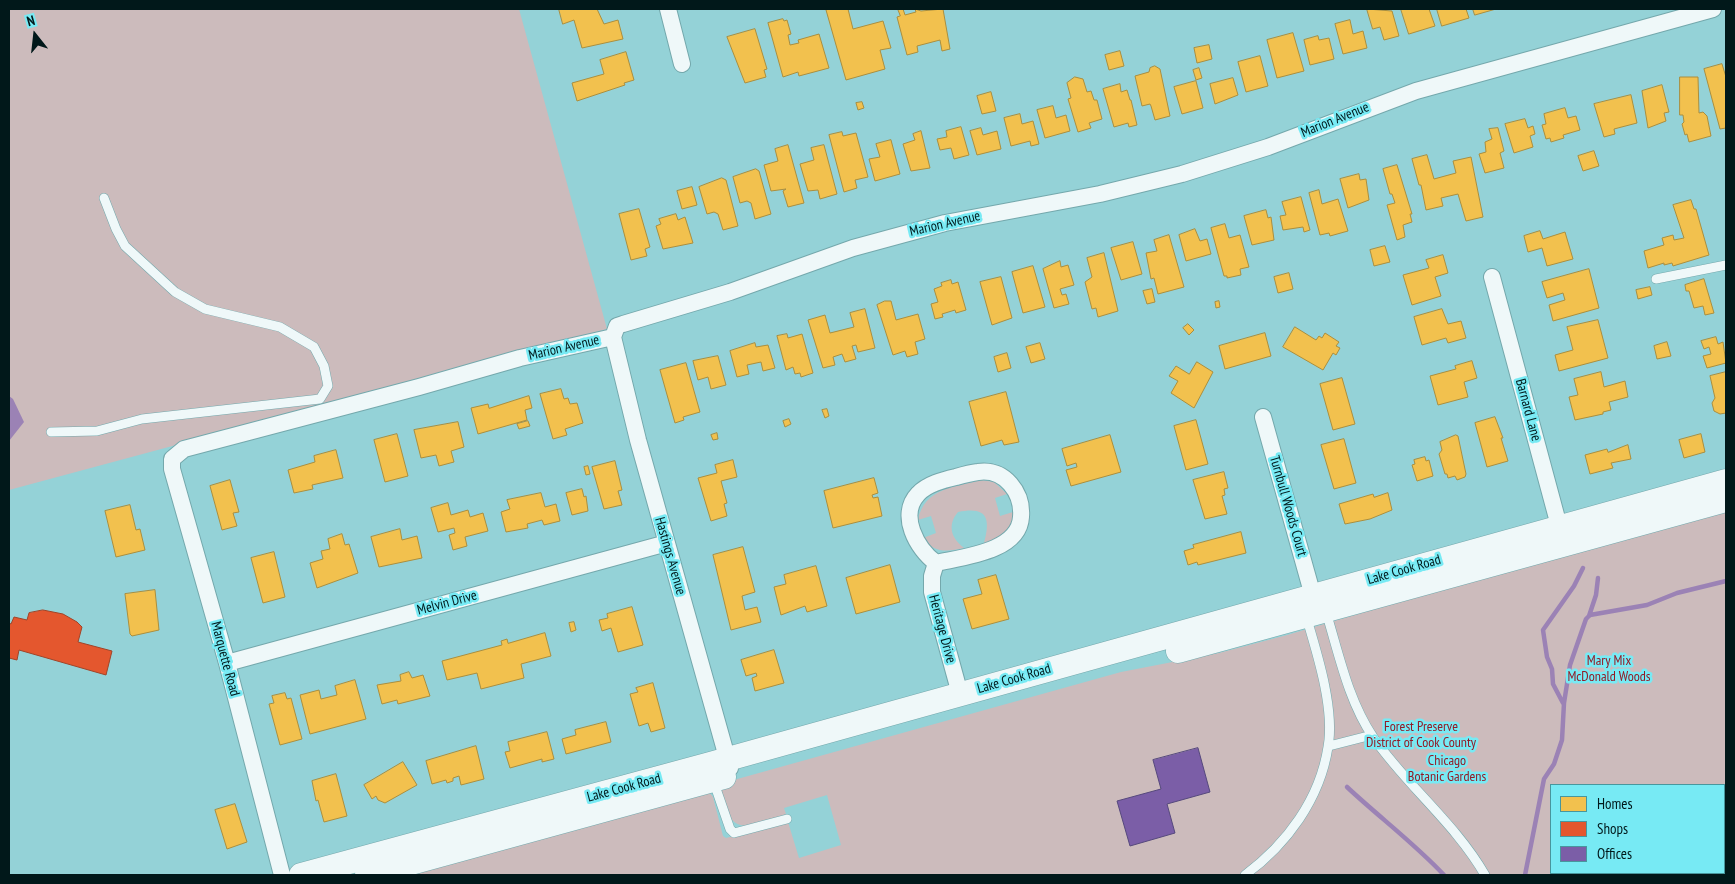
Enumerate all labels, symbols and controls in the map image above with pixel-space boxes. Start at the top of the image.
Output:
north arrow [10,10,60,60]
text: N [25,11,37,30]
street label: Marion Avenue [1298,99,1372,141]
street label: Marion Avenue [908,208,982,240]
street label: Marion Avenue [527,332,601,364]
street label: Barnard Lane [1512,377,1544,443]
street label: Turnbull Woods Court [1266,454,1310,558]
street label: Hastings Avenue [651,515,689,597]
street label: Lake Cook Road [1365,551,1443,589]
street label: Melvin Drive [415,587,479,619]
street label: Heritage Drive [925,593,959,665]
street label: Marquette Road [207,620,243,698]
park label: Mary Mix McDonald Woods [1567,653,1651,686]
street label: Lake Cook Road [975,660,1053,698]
park label: Forest Preserve District of Cook County [1366,719,1476,752]
park label: Chicago Botanic Gardens [1408,753,1486,786]
street label: Lake Cook Road [585,770,663,806]
legend [1550,784,1725,874]
text: Homes [1597,794,1633,813]
text: Shops [1597,819,1628,838]
text: Offices [1597,844,1632,863]

